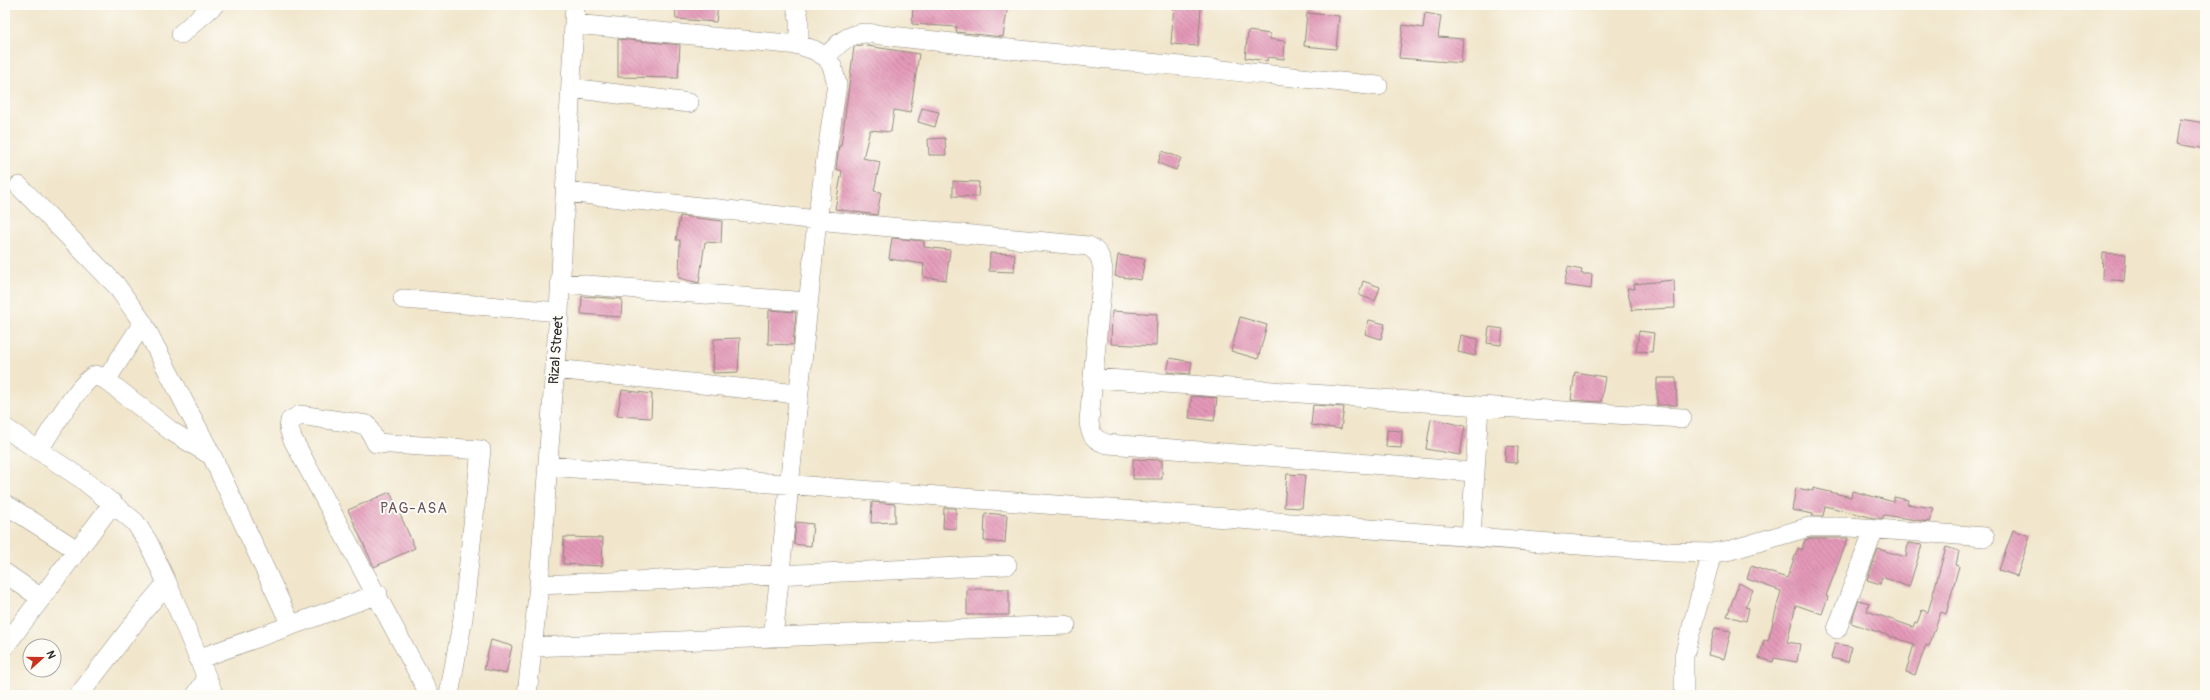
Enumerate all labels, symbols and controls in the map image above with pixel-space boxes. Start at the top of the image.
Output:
street label: Rizal Street [545,315,567,385]
district label: PAG-ASA [380,499,448,518]
north arrow [22,638,62,678]
text: N [43,649,58,661]

